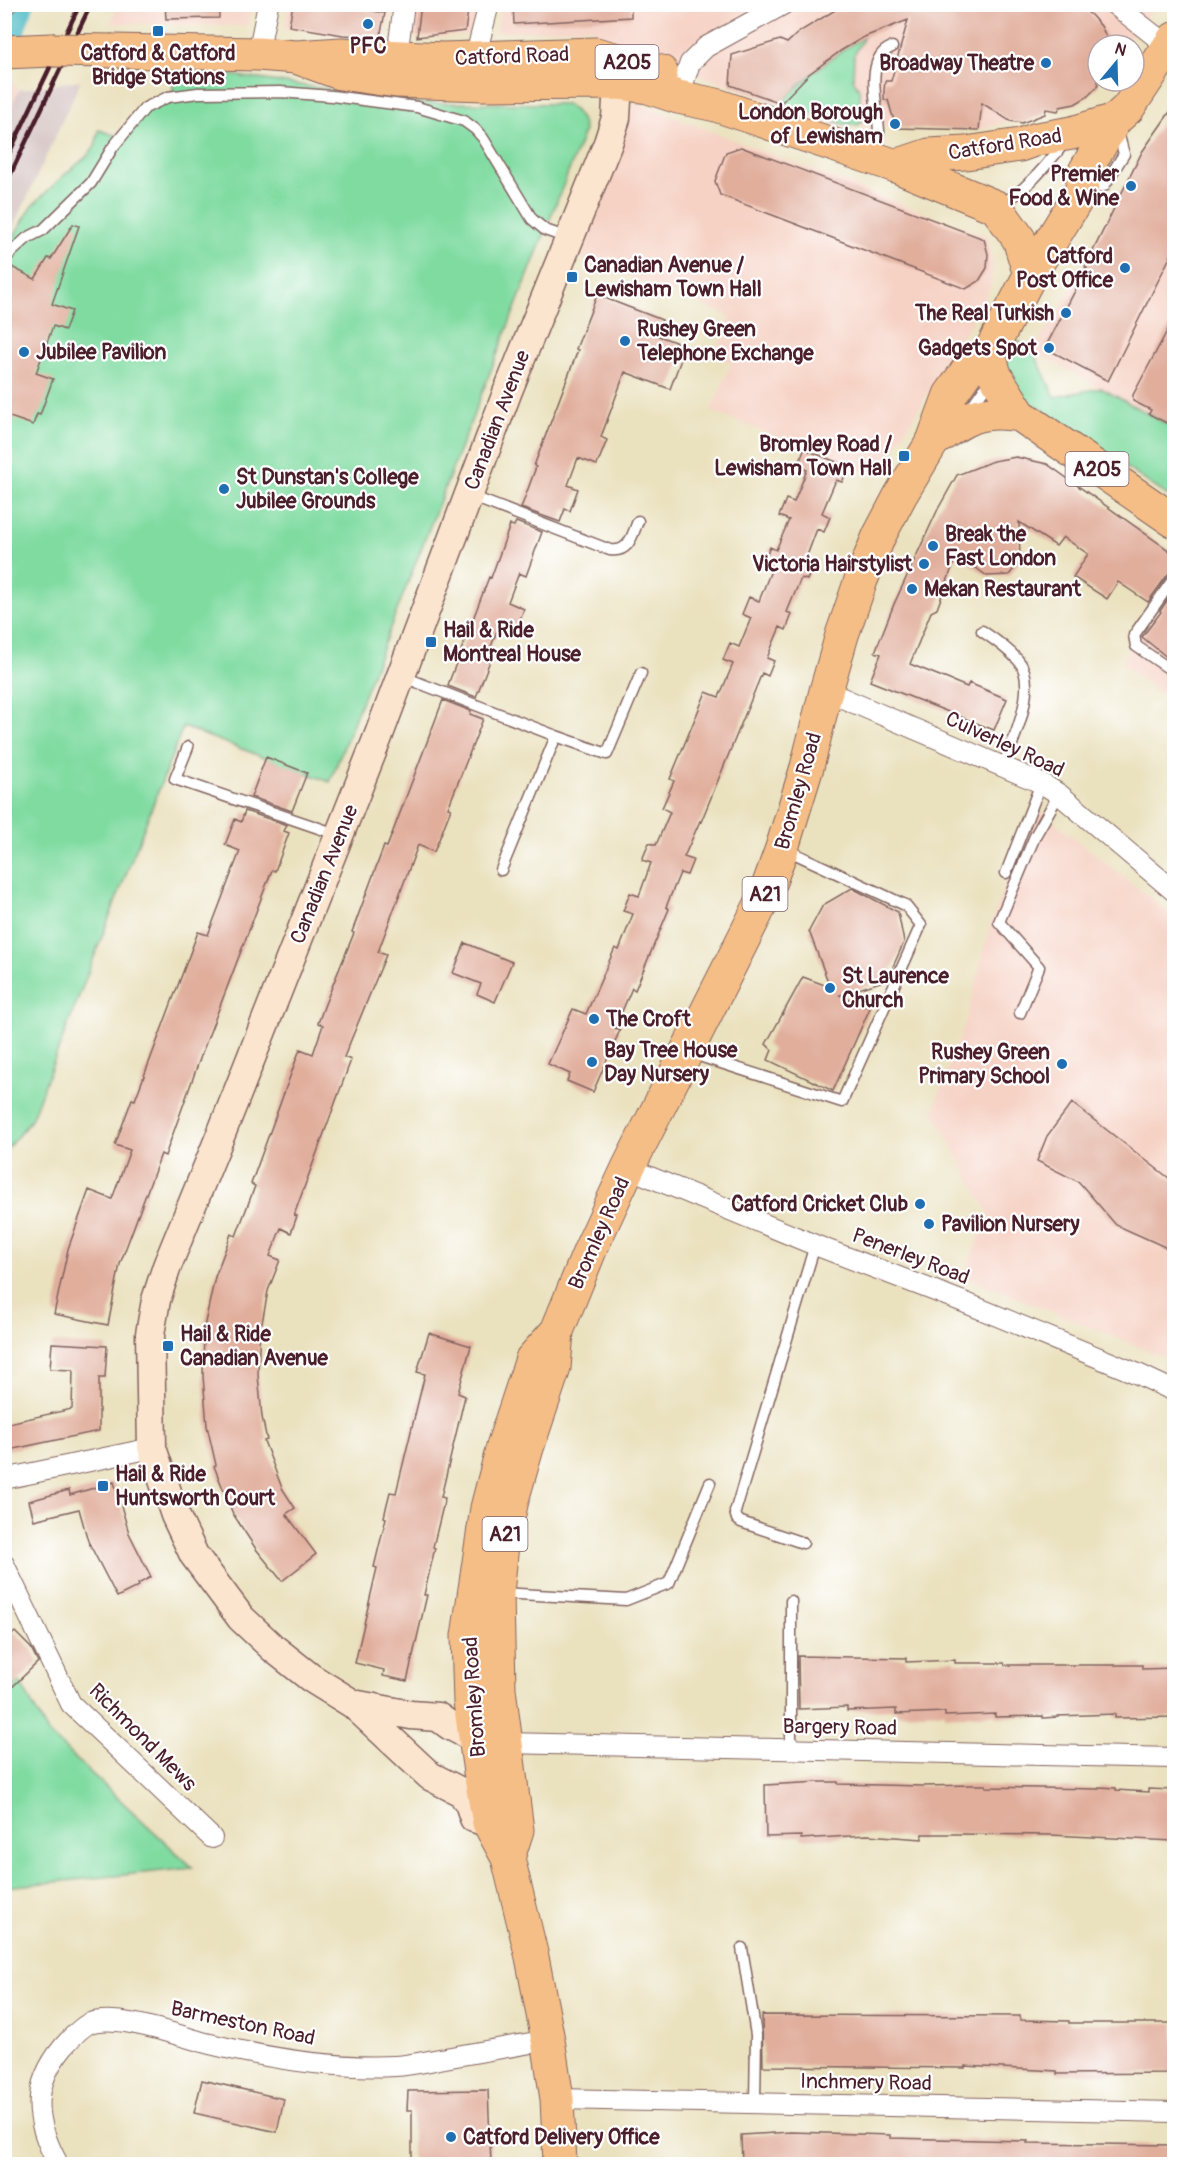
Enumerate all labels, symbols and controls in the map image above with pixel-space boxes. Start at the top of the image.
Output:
marker: PFC [361,17,375,31]
marker: Catford & Catford Bridge Stations [151,24,165,38]
place label: PFC [349,33,387,60]
north arrow [1086,33,1146,93]
text: N [1112,39,1129,61]
place label: Catford & Catford Bridge Stations [80,40,236,91]
street label: Catford Road [454,41,570,72]
road number: A205 [596,45,658,79]
place label: Broadway Theatre [879,50,1035,77]
marker: Broadway Theatre [1039,56,1053,70]
place label: London Borough of Lewisham [738,99,883,150]
marker: London Borough of Lewisham [888,117,902,131]
street label: Catford Road [946,122,1064,167]
place label: Premier Food & Wine [1009,161,1120,212]
marker: Premier Food & Wine [1124,179,1138,193]
place label: Catford Post Office [1016,243,1114,294]
place label: Canadian Avenue / Lewisham Town Hall [584,252,762,303]
marker: Catford Post Office [1118,261,1132,275]
marker: Canadian Avenue / Lewisham Town Hall [565,270,579,284]
place label: The Real Turkish [914,300,1054,327]
marker: The Real Turkish [1059,306,1073,320]
place label: Rushey Green Telephone Exchange [636,316,814,367]
marker: Rushey Green Telephone Exchange [618,334,632,348]
place label: Gadgets Spot [918,335,1038,362]
place label: Jubilee Pavilion [36,339,166,366]
marker: Gadgets Spot [1042,341,1056,355]
marker: Jubilee Pavilion [17,345,31,359]
street label: Canadian Avenue [458,346,537,494]
place label: Bromley Road / Lewisham Town Hall [714,431,892,482]
marker: Bromley Road / Lewisham Town Hall [897,449,911,463]
road number: A205 [1066,452,1128,486]
place label: St Dunstan's College Jubilee Grounds [236,464,419,515]
marker: St Dunstan's College Jubilee Grounds [217,482,231,496]
place label: Break the Fast London [945,521,1056,572]
marker: Break the Fast London [926,539,940,553]
place label: Victoria Hairstylist [752,551,913,578]
marker: Victoria Hairstylist [917,557,931,571]
place label: Mekan Restaurant [924,576,1081,603]
marker: Mekan Restaurant [905,582,919,596]
place label: Hail & Ride Montreal House [443,617,582,668]
marker: Hail & Ride Montreal House [424,635,438,649]
street label: Culverley Road [941,705,1069,784]
street label: Bromley Road [769,729,828,853]
street label: Canadian Avenue [284,800,365,948]
road number: A21 [742,877,788,911]
place label: St Laurence Church [842,963,950,1014]
marker: St Laurence Church [823,981,837,995]
place label: The Croft [605,1006,691,1033]
marker: The Croft [587,1012,601,1026]
place label: Bay Tree House Day Nursery [604,1037,738,1088]
place label: Rushey Green Primary School [918,1039,1050,1090]
marker: Bay Tree House Day Nursery [585,1055,599,1069]
marker: Rushey Green Primary School [1055,1057,1069,1071]
street label: Bromley Road [563,1173,636,1294]
place label: Catford Cricket Club [731,1191,908,1218]
marker: Catford Cricket Club [913,1197,927,1211]
place label: Pavilion Nursery [941,1211,1079,1238]
marker: Pavilion Nursery [922,1217,936,1231]
street label: Penerley Road [848,1222,973,1291]
place label: Hail & Ride Canadian Avenue [180,1321,329,1372]
marker: Hail & Ride Canadian Avenue [161,1339,175,1353]
place label: Hail & Ride Huntsworth Court [115,1461,275,1512]
marker: Hail & Ride Huntsworth Court [96,1479,110,1493]
road number: A21 [482,1517,528,1551]
street label: Bromley Road [457,1636,492,1758]
street label: Richmond Mews [83,1678,203,1797]
street label: Bargery Road [782,1713,898,1742]
street label: Barmeston Road [168,1995,318,2052]
street label: Inchmery Road [800,2068,932,2097]
place label: Catford Delivery Office [463,2124,660,2151]
marker: Catford Delivery Office [444,2130,458,2144]

